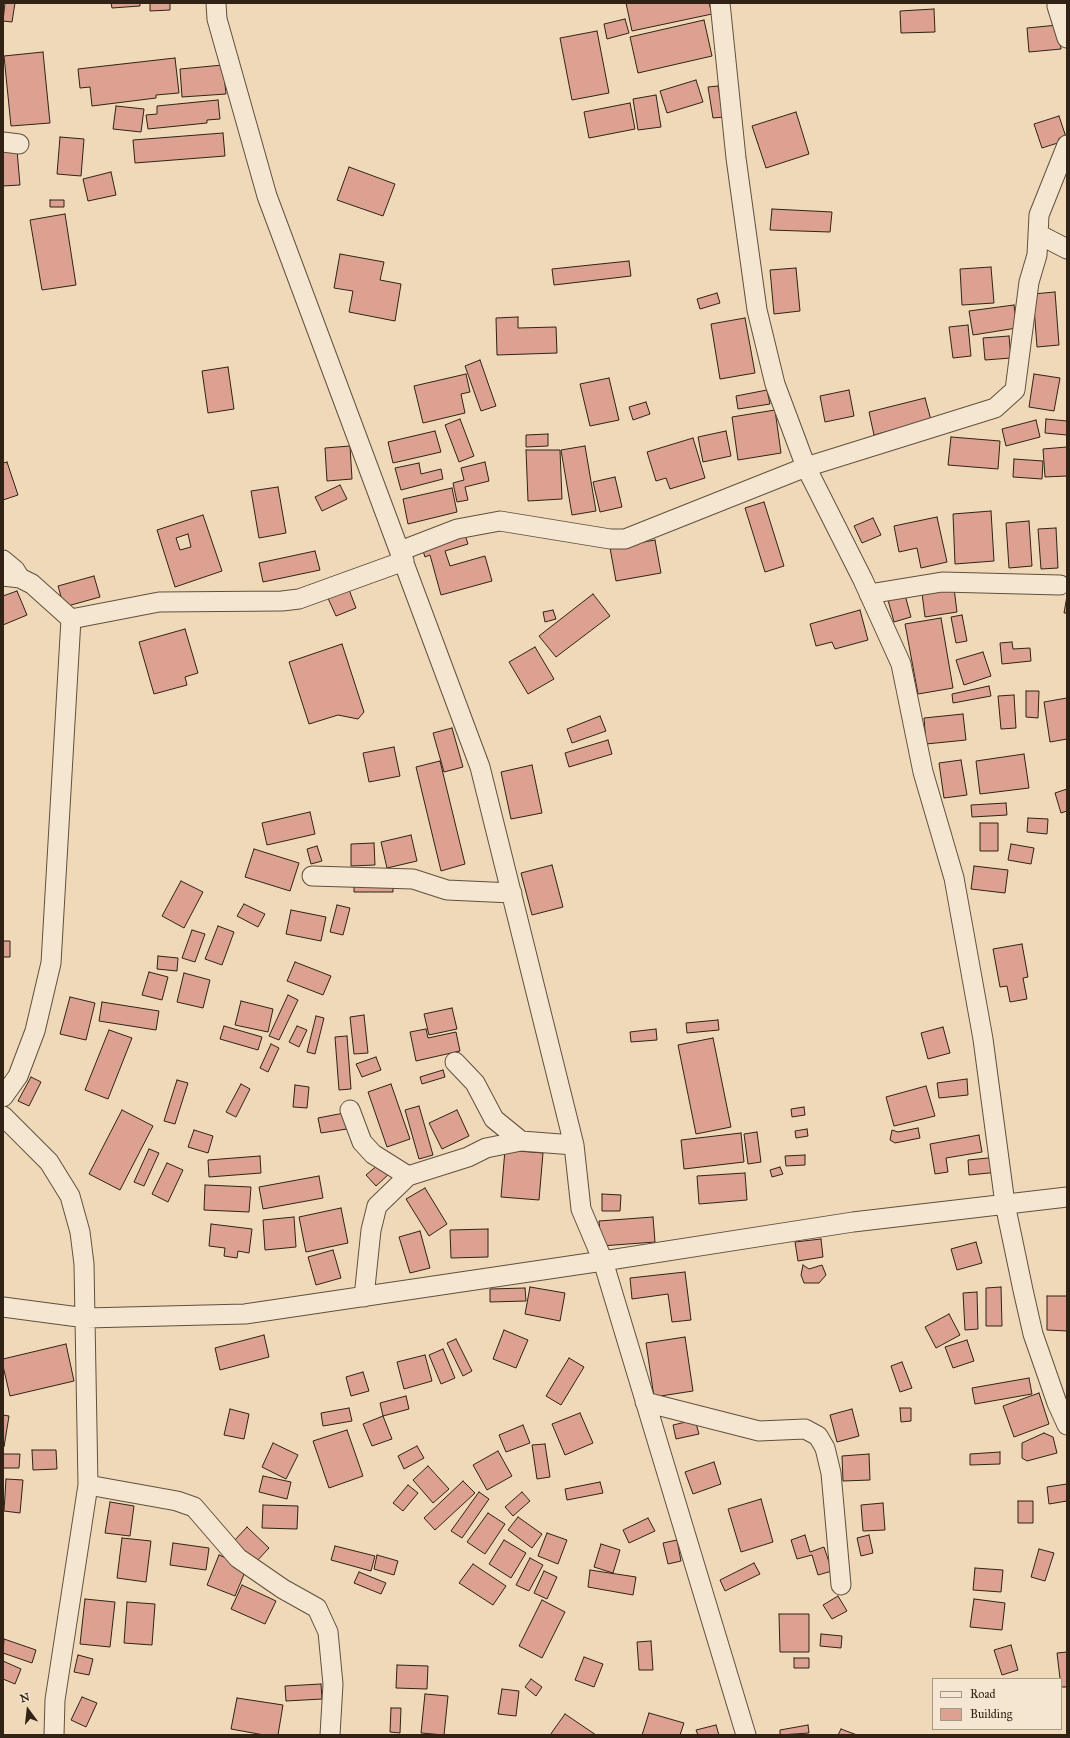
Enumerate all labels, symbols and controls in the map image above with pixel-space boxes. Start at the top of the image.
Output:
legend [932,1678,1062,1730]
text: Road [970,1687,996,1701]
north arrow [8,1690,48,1730]
text: N [19,1690,31,1705]
text: Building [970,1707,1012,1721]

